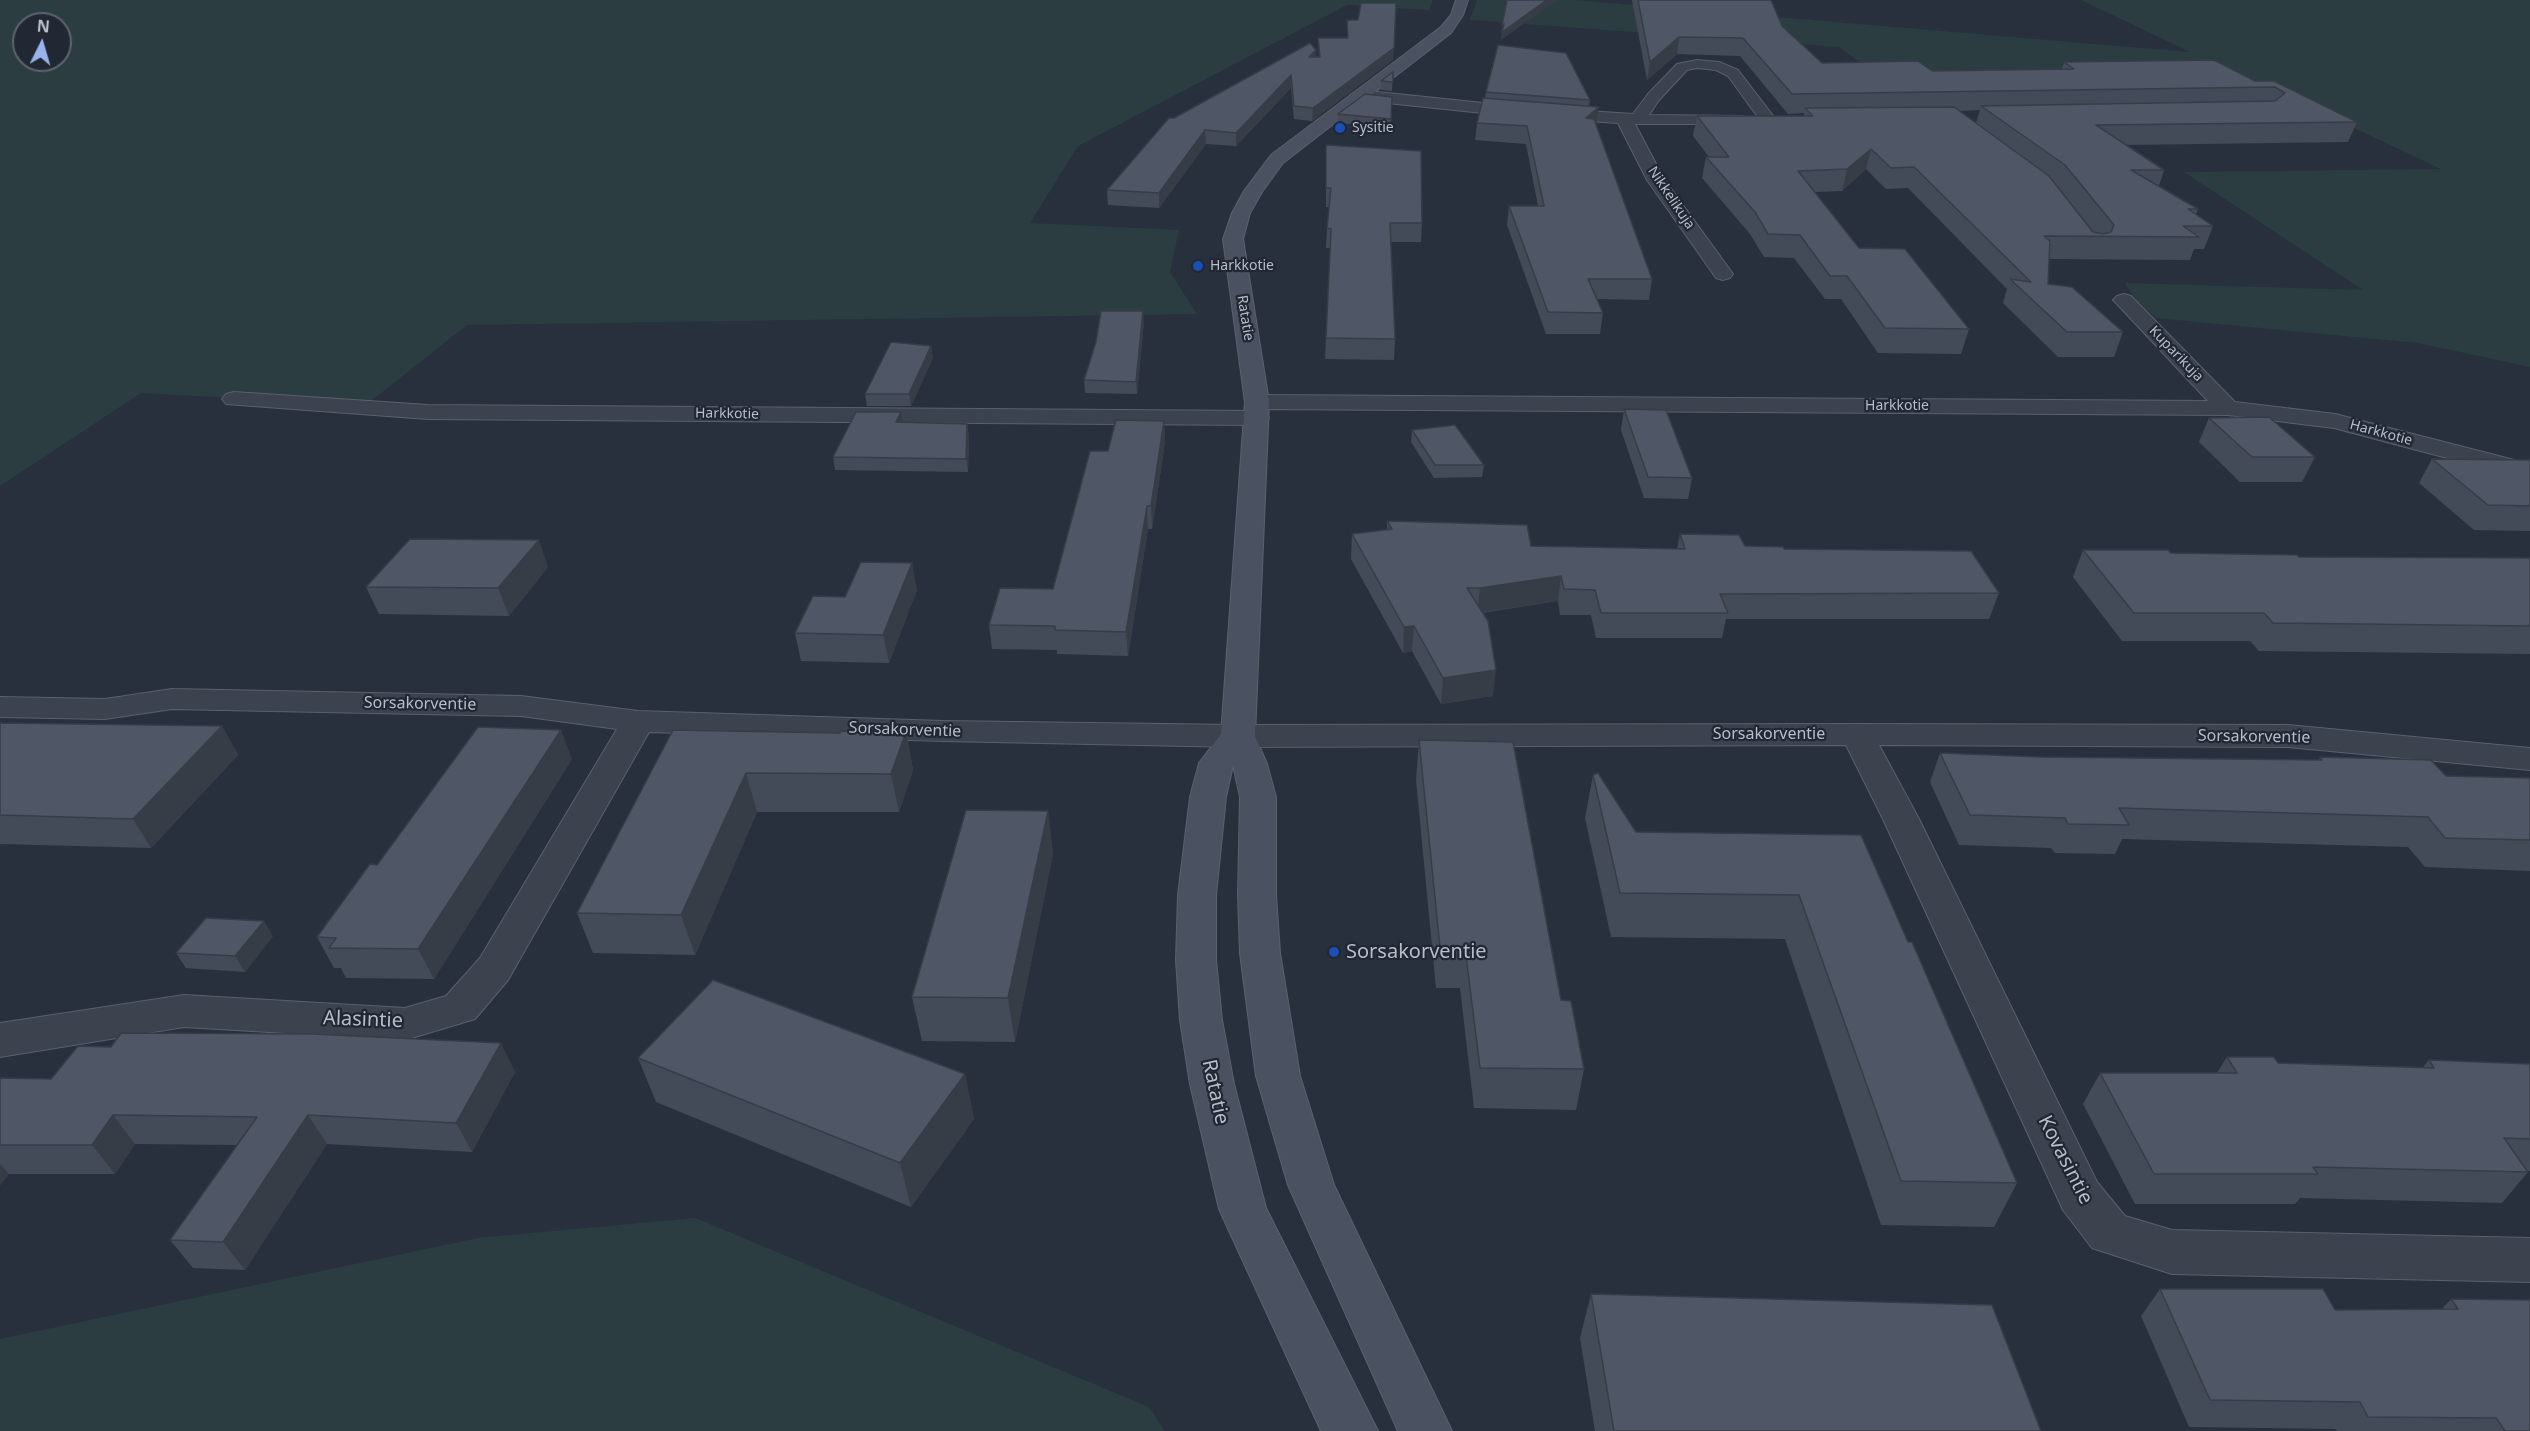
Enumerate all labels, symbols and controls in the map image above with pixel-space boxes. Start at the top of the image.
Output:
north arrow [12,12,72,72]
text: N [36,15,51,38]
place label: Sysitie [1352,120,1394,136]
marker: Sysitie [1333,121,1347,135]
street label: Nikkelikuja [1644,163,1698,233]
place label: Harkkotie [1210,258,1274,274]
marker: Harkkotie [1191,259,1205,273]
street label: Ratatie [1233,294,1257,342]
street label: Kuparikuja [2145,323,2207,385]
street label: Harkkotie [1865,398,1929,414]
street label: Harkkotie [695,405,759,423]
street label: Harkkotie [2348,417,2414,449]
street label: Sorsakorventie [364,693,476,715]
street label: Sorsakorventie [848,718,962,742]
street label: Sorsakorventie [1713,724,1825,744]
street label: Sorsakorventie [2198,726,2310,748]
place label: Sorsakorventie [1346,940,1487,964]
marker: Sorsakorventie [1327,945,1341,959]
street label: Alasintie [323,1007,403,1033]
street label: Ratatie [1196,1057,1234,1127]
street label: Kovasintie [2032,1112,2098,1208]

